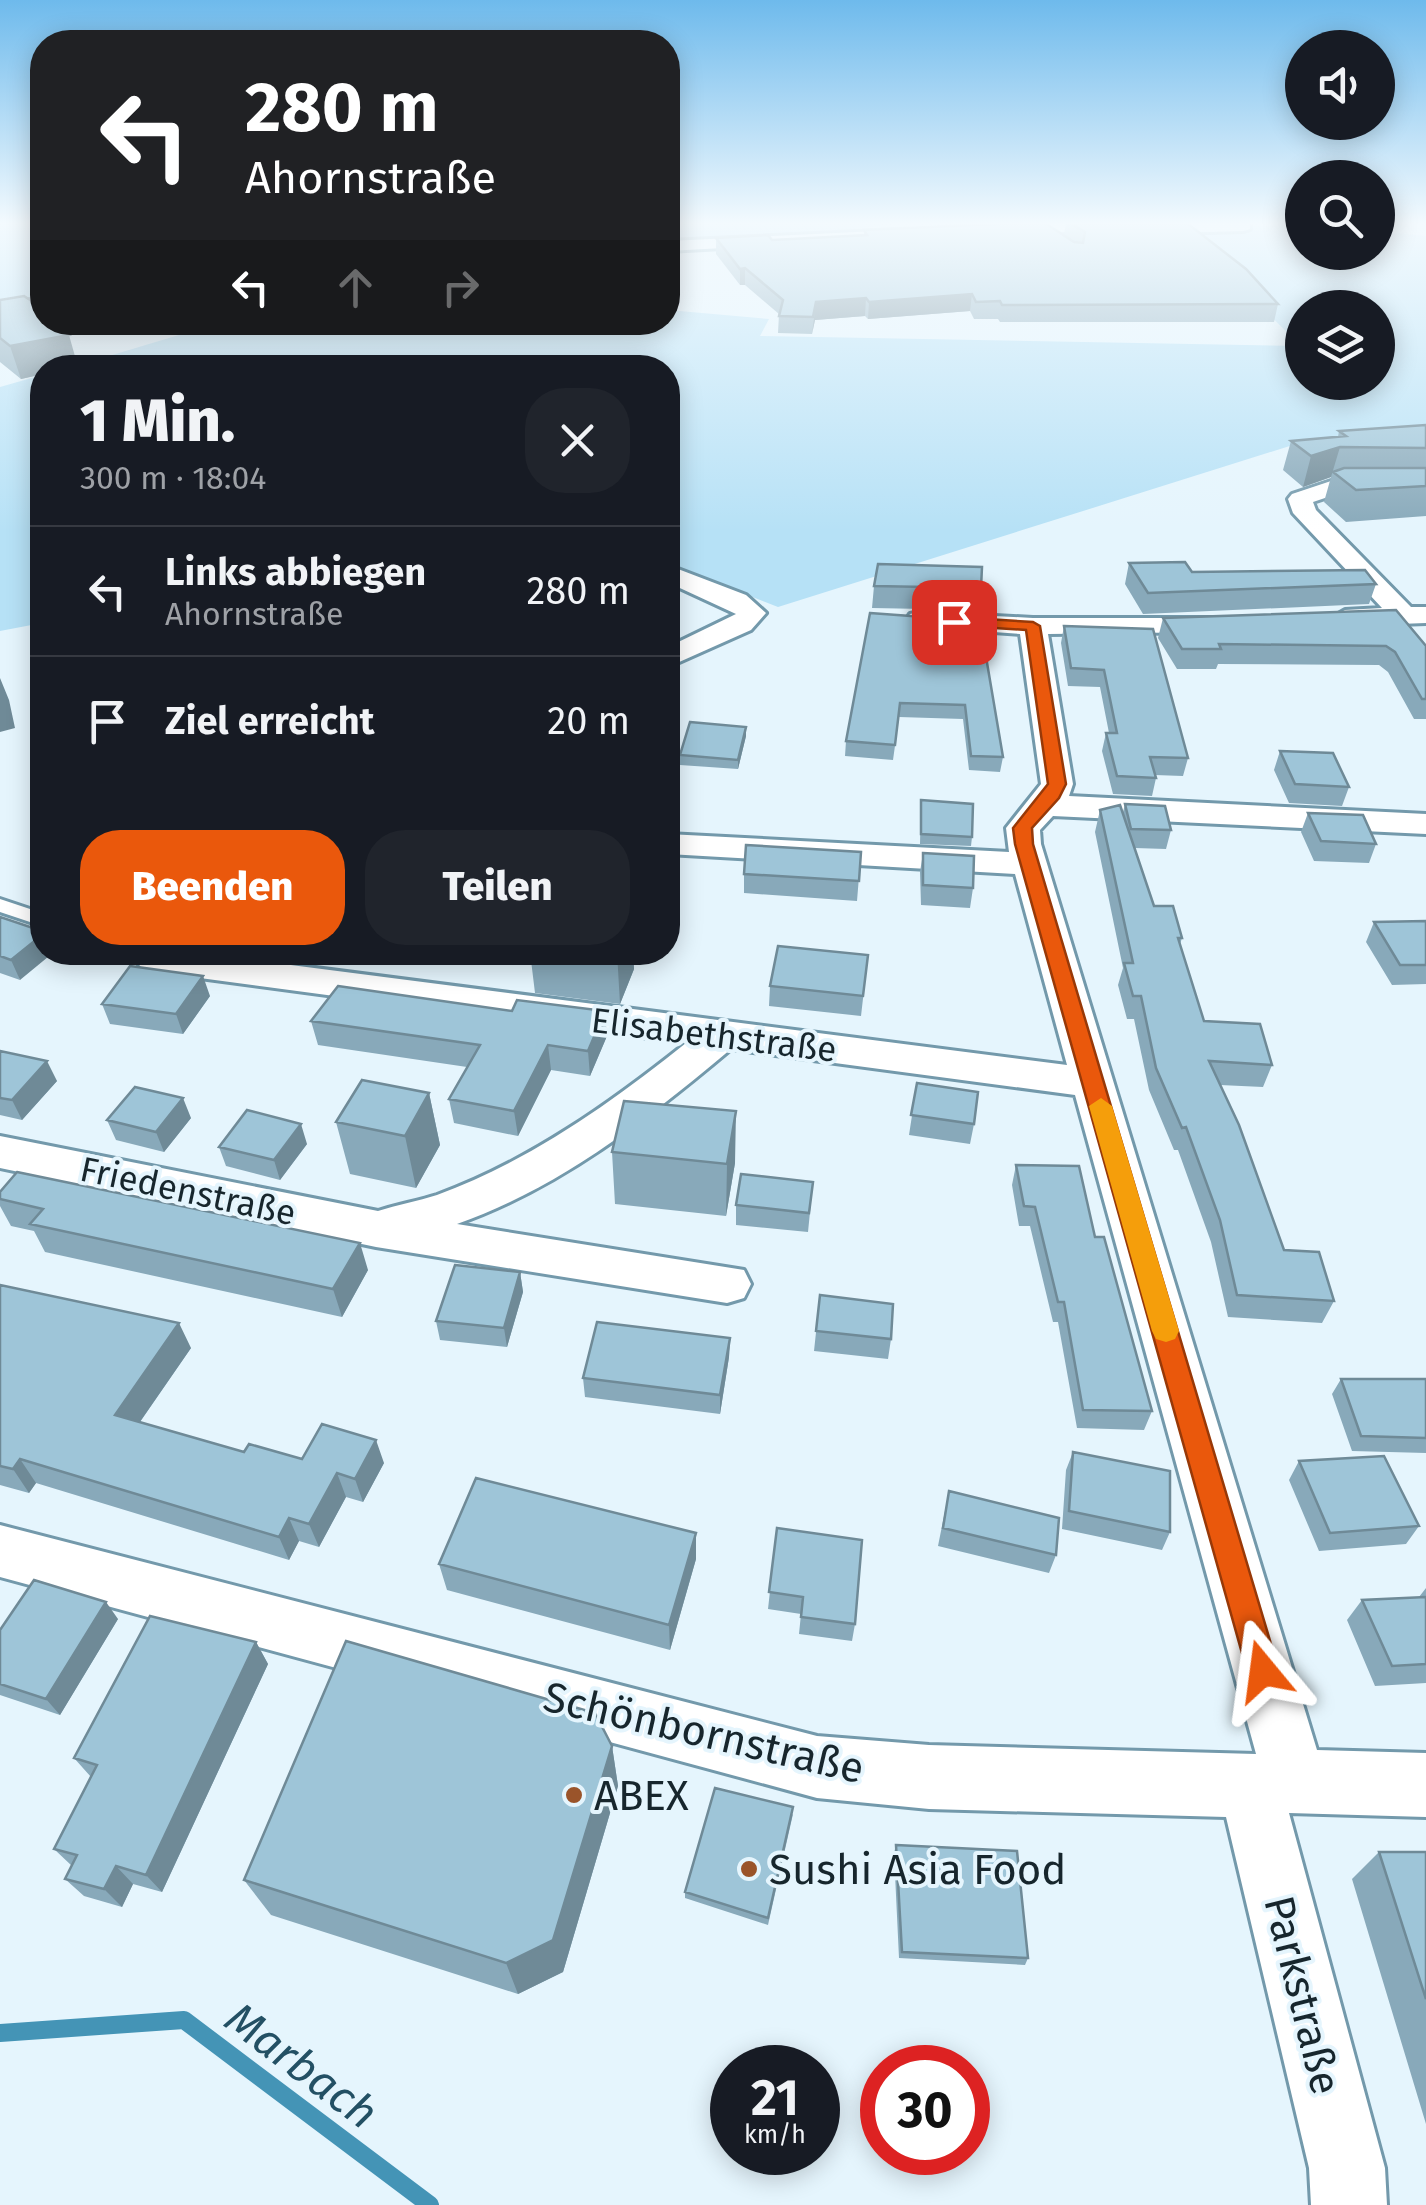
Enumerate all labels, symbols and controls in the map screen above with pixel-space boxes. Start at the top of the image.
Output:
map controls [1285,30,1395,400]
button: sound [1285,30,1395,140]
text: 280 m [245,66,439,150]
icon: left [80,70,210,200]
text: Ahornstraße [245,151,496,205]
button: search [1285,160,1395,270]
icon: left [223,260,278,315]
icon: ahead [328,260,383,315]
icon: right [433,260,488,315]
button: layers [1285,290,1395,400]
text: 1 Min. [80,385,235,457]
button: close [525,388,630,493]
text: 300 m · 18:04 [80,459,266,497]
text: Links abbiegen [165,549,426,595]
icon: left [80,564,135,619]
text: 280 m [526,568,630,614]
pin [912,580,997,665]
text: Ahornstraße [165,595,343,633]
icon: arrive [927,595,982,650]
icon: arrive [80,694,135,749]
text: Ziel erreicht [165,698,374,744]
text: 20 m [547,698,630,744]
button: Beenden [80,830,345,945]
button: Teilen [365,830,630,945]
street label: Elisabethstraße [589,999,839,1071]
street label: Friedenstraße [76,1148,300,1234]
position arrow [1211,1619,1315,1723]
street label: Schönbornstraße [539,1672,869,1794]
place label: ABEX [594,1771,689,1821]
marker: ABEX [563,1784,585,1806]
place label: Sushi Asia Food [769,1845,1066,1895]
marker: Sushi Asia Food [738,1858,760,1880]
street label: Parkstraße [1253,1891,1351,2100]
water label: Marbach [215,1991,388,2140]
speed limit sign: 30 [860,2045,990,2175]
text: 21 [751,2068,799,2128]
text: km/h [744,2120,806,2150]

